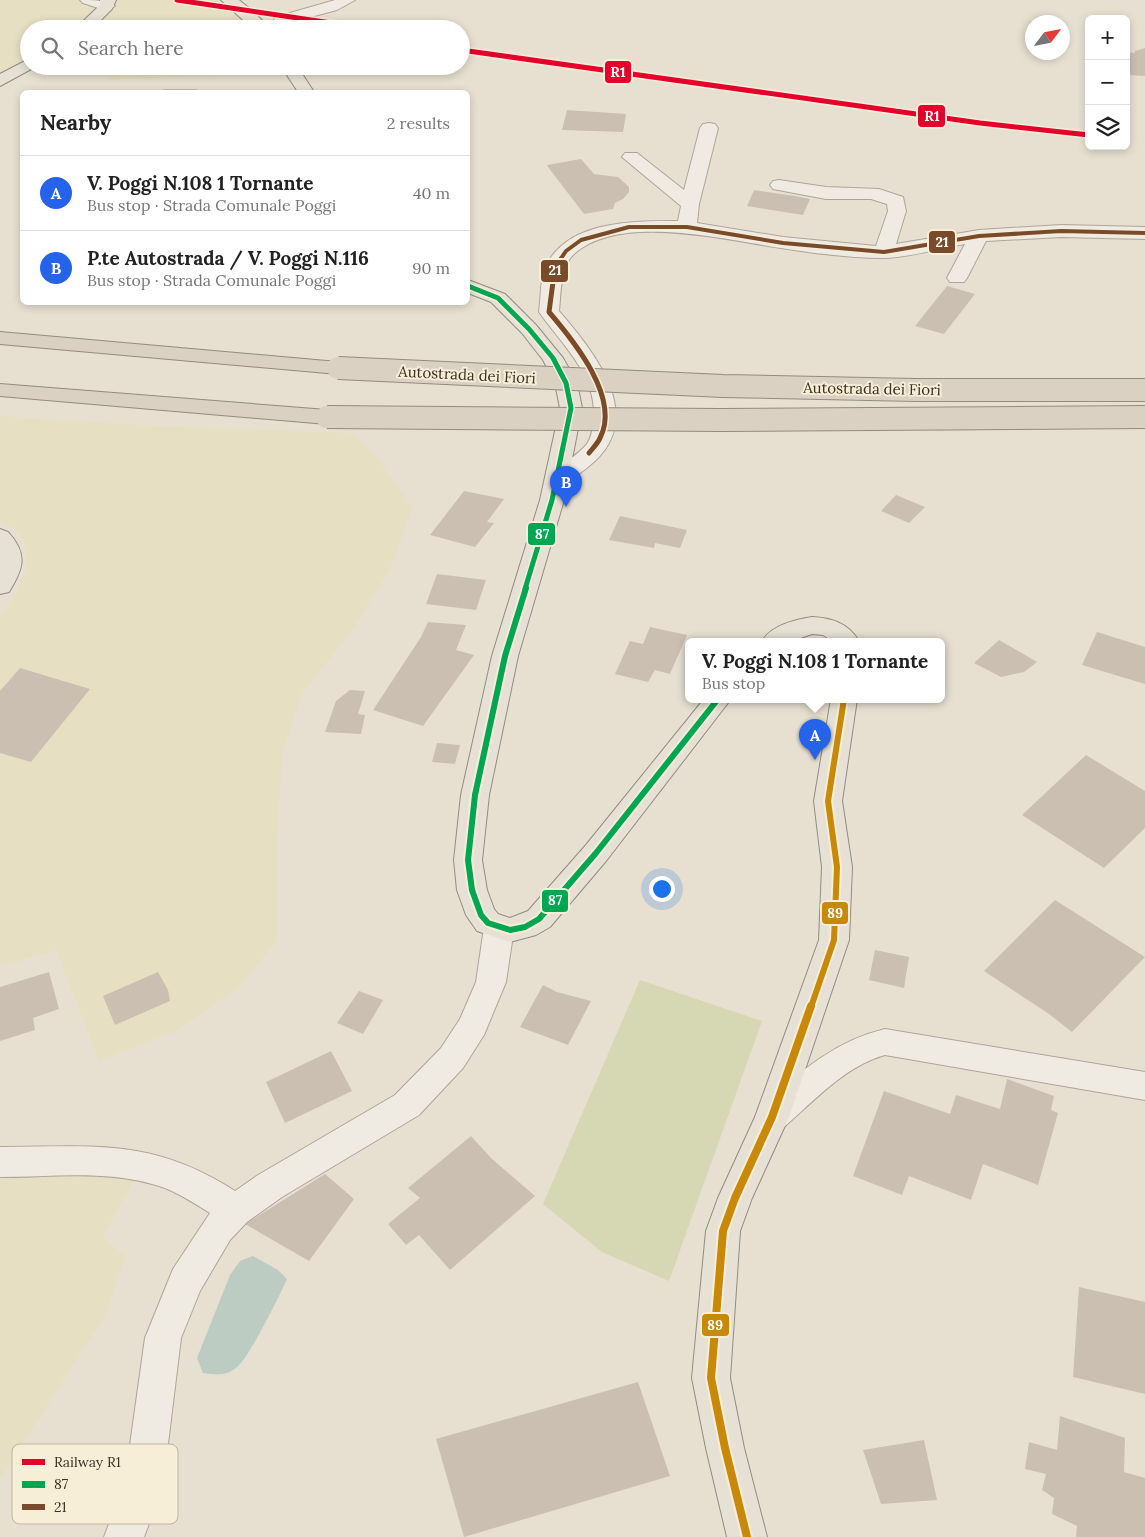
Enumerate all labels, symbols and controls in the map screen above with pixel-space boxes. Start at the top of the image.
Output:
north arrow [1025,15,1070,60]
map controls [1085,15,1130,150]
button: + [1085,15,1130,60]
search box [20,20,470,75]
icon: search [38,34,66,62]
text: Search here [78,36,184,60]
line badge: R1 [604,60,632,84]
button: − [1085,60,1130,105]
text: R1 [610,63,626,81]
line badge: R1 [917,104,946,128]
button: layers [1085,105,1130,150]
text: R1 [924,107,940,125]
text: Nearby [40,109,111,136]
text: 2 results [387,113,450,133]
text: V. Poggi N.108 1 Tornante [87,171,313,195]
text: A [51,183,61,203]
text: 40 m [413,183,450,203]
text: Bus stop · Strada Comunale Poggi [87,195,336,215]
line badge: 21 [928,230,956,254]
text: 21 [935,233,949,251]
text: P.te Autostrada / V. Poggi N.116 [87,246,369,270]
text: B [51,258,61,278]
text: 90 m [412,258,450,278]
line badge: 21 [540,259,569,283]
text: 21 [548,261,562,279]
text: Bus stop · Strada Comunale Poggi [87,270,336,290]
street label: Autostrada dei Fiori [397,361,536,388]
street label: Autostrada dei Fiori [802,378,941,399]
pin: B [550,466,582,507]
line badge: 87 [527,522,556,546]
text: 87 [535,525,550,543]
popup [685,638,945,703]
text: V. Poggi N.108 1 Tornante [702,649,928,673]
text: Bus stop [702,673,765,693]
pin: A [799,719,831,760]
your location [649,876,675,902]
line badge: 87 [541,889,569,913]
text: 87 [548,891,563,909]
line badge: 89 [821,901,849,925]
text: 89 [827,904,843,922]
line badge: 89 [701,1313,730,1337]
text: 89 [707,1316,723,1334]
legend [12,1444,178,1524]
text: Railway R1 [54,1453,121,1471]
text: 87 [54,1475,69,1493]
text: 21 [54,1498,67,1516]

